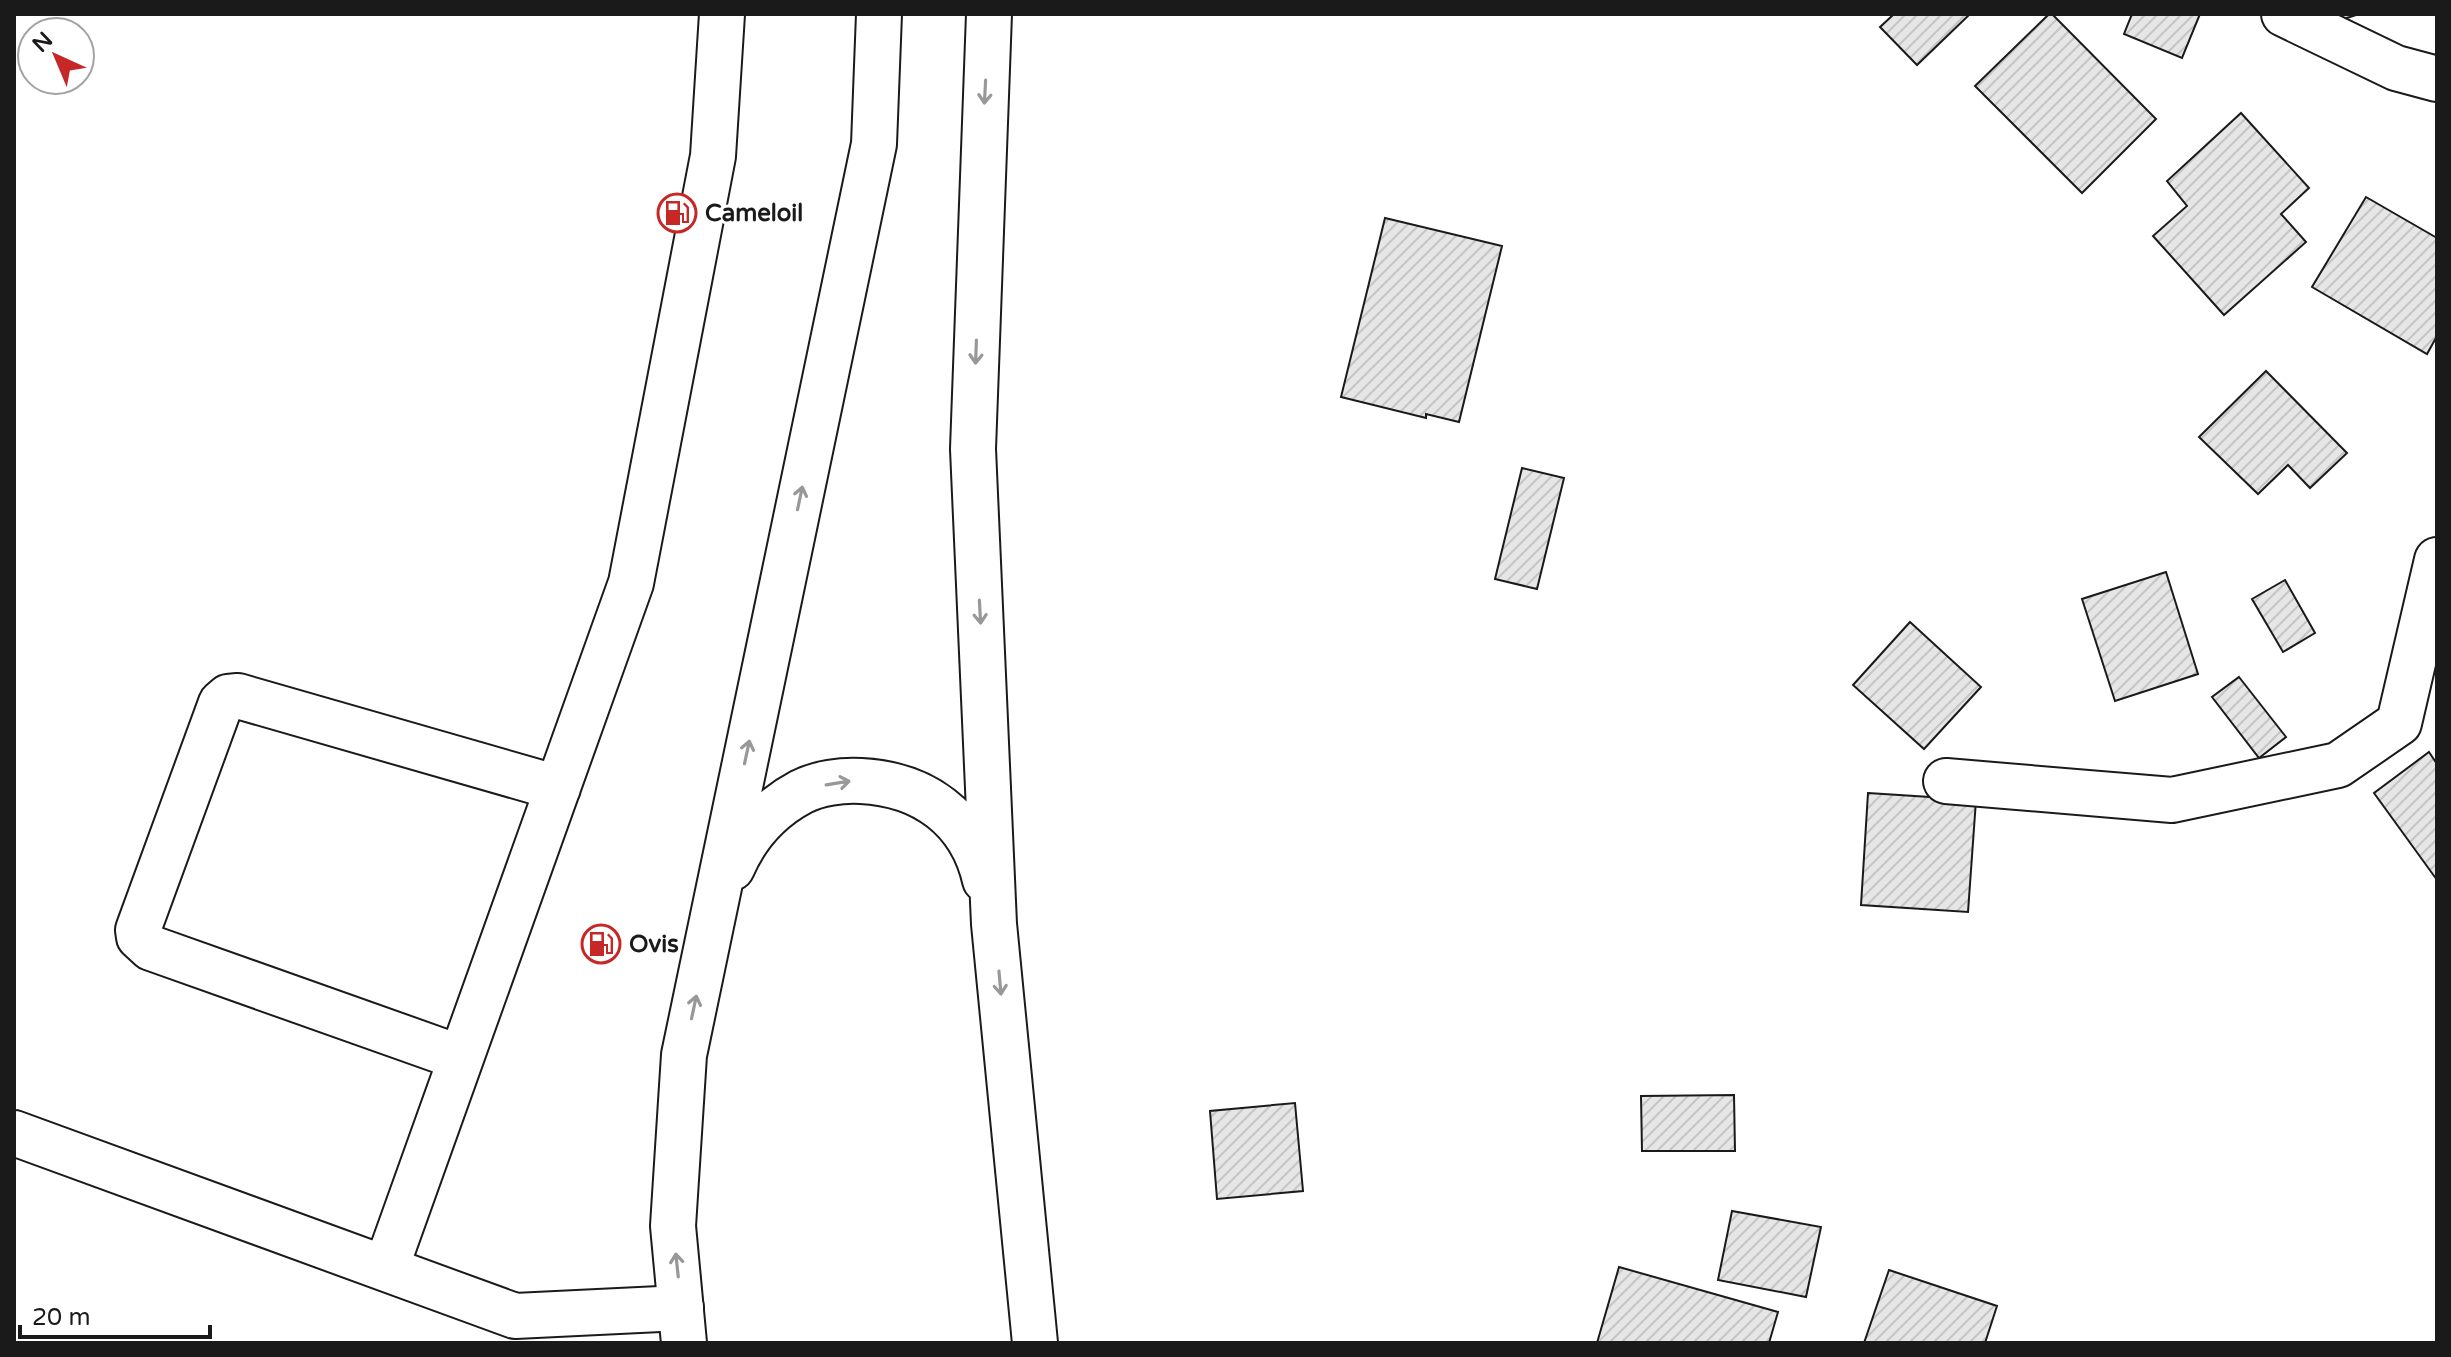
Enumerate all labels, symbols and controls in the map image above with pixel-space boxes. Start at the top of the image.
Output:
north arrow [16,16,96,96]
text: N [27,27,58,58]
one-way arrow [978,78,993,105]
fuel station icon: Cameloil [656,192,698,234]
place label: Cameloil [705,199,803,228]
one-way arrow [968,338,983,365]
one-way arrow [793,486,808,511]
one-way arrow [973,598,988,625]
one-way arrow [740,740,755,766]
one-way arrow [825,775,850,790]
fuel station icon: Ovis [580,923,622,965]
place label: Ovis [629,930,679,959]
one-way arrow [993,969,1008,996]
one-way arrow [687,995,702,1020]
one-way arrow [669,1252,684,1279]
scale bar [20,1289,210,1339]
text: 20 m [32,1303,90,1332]

